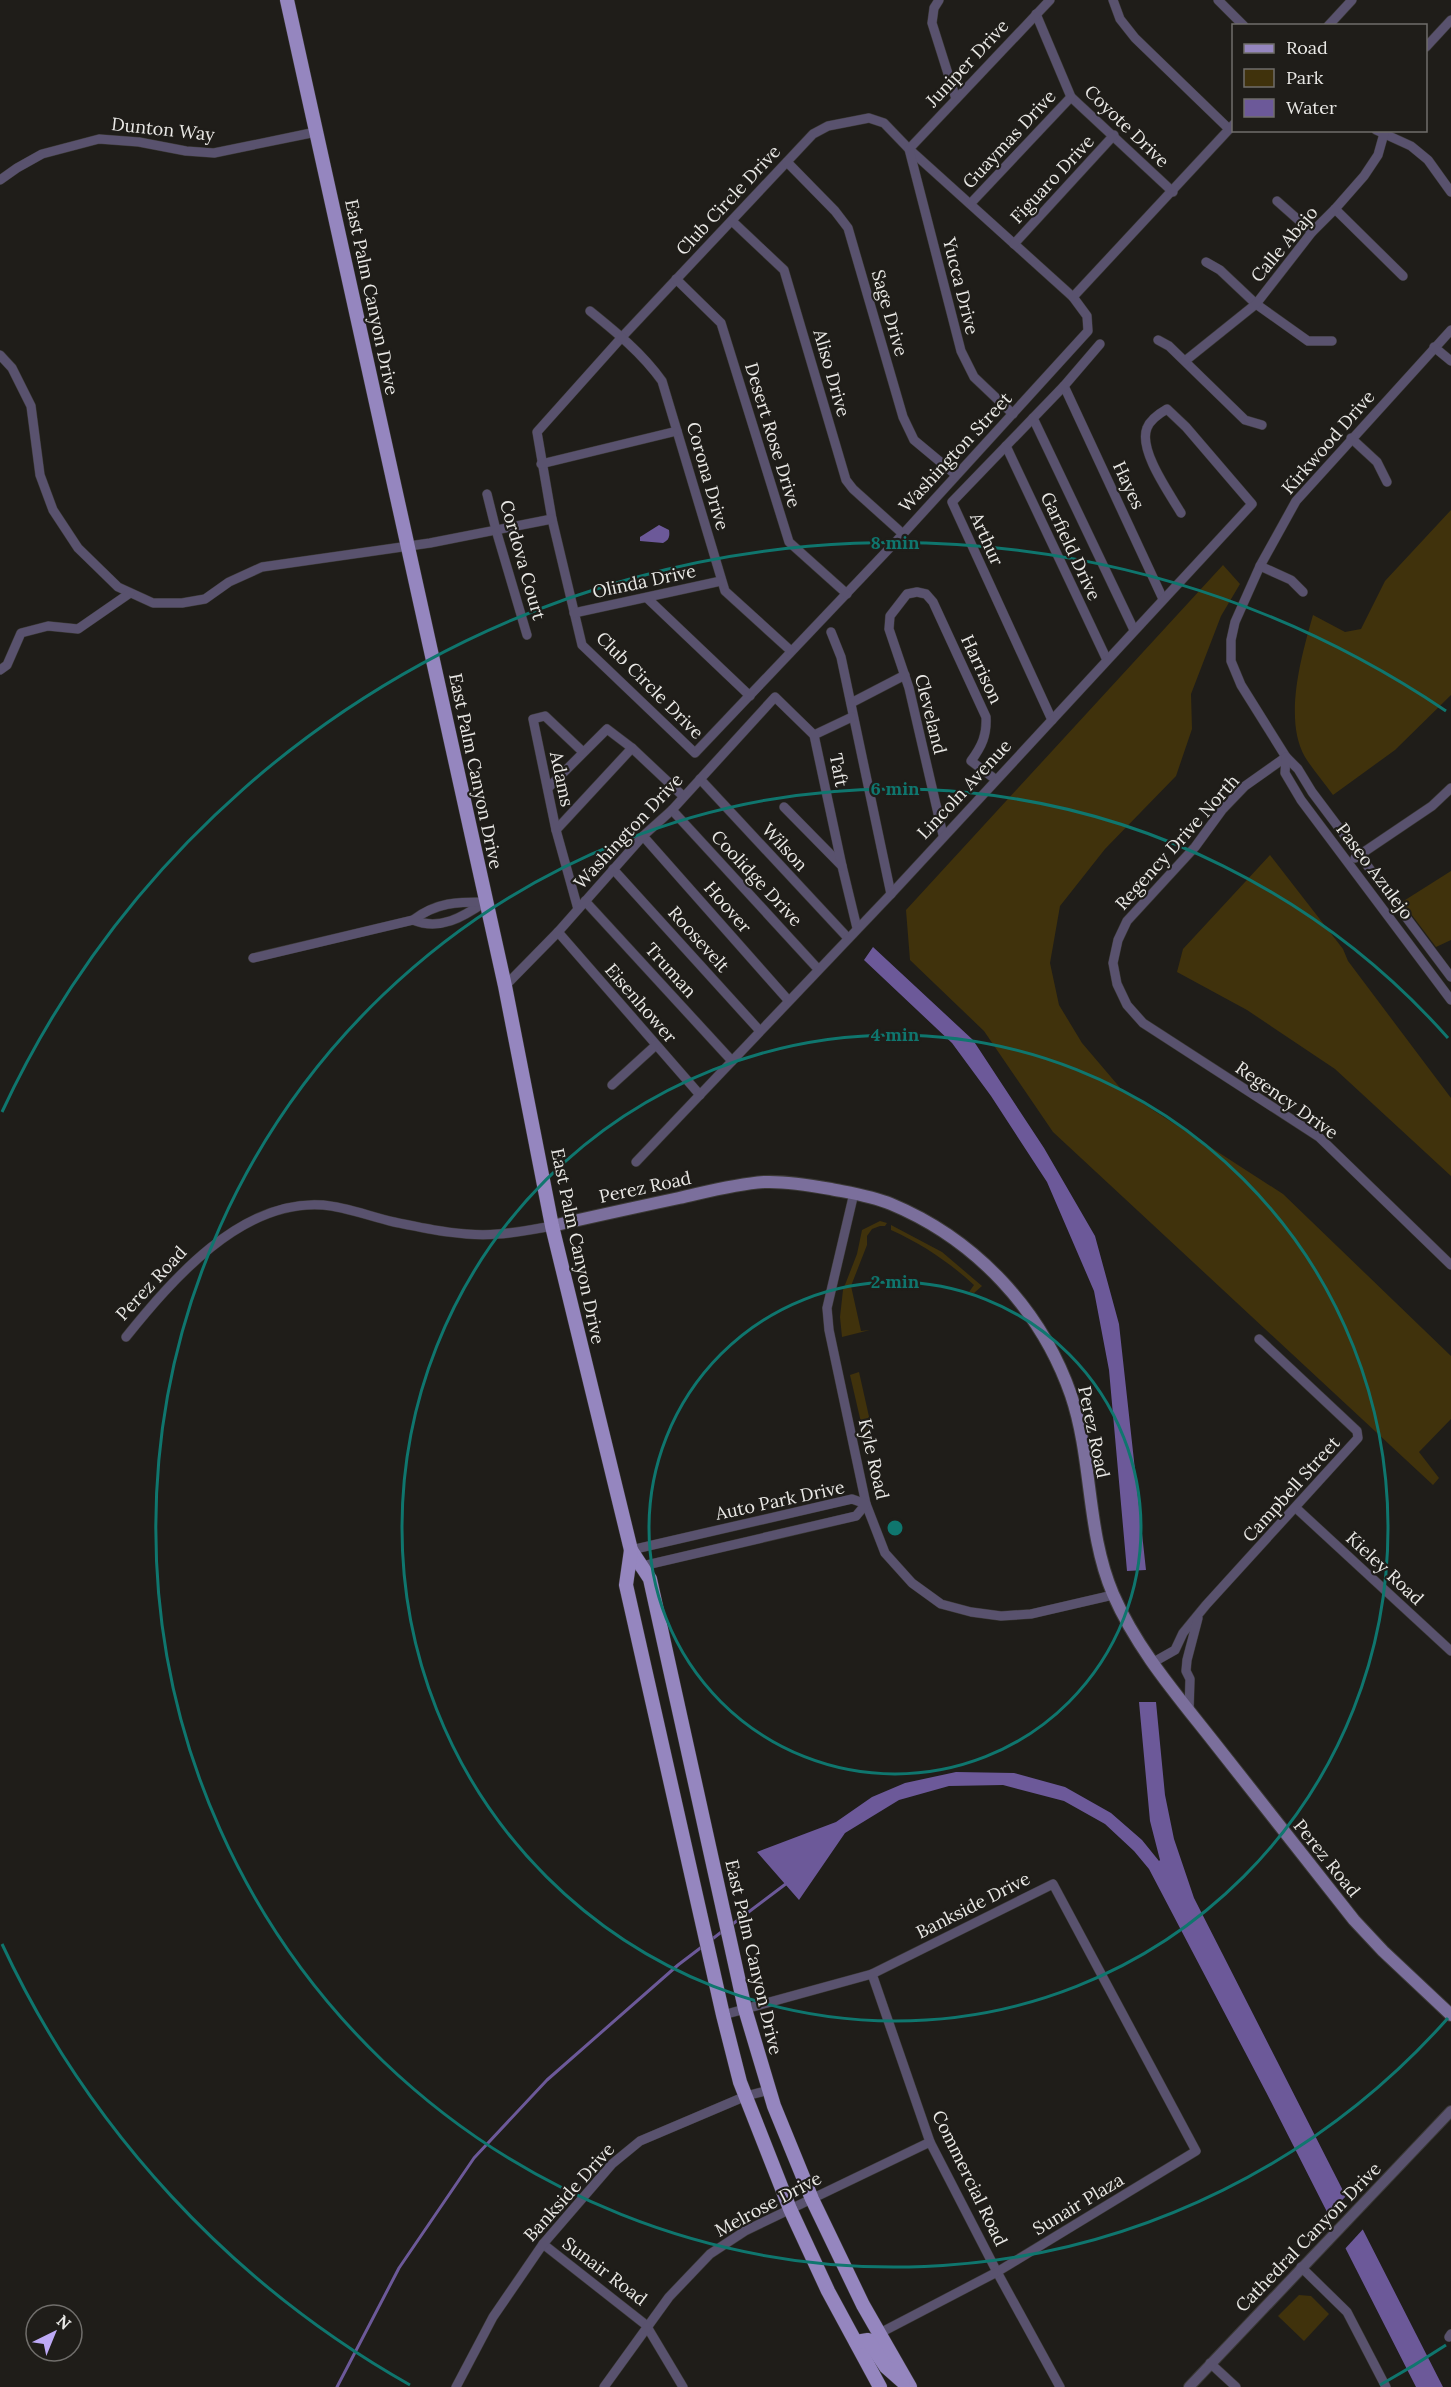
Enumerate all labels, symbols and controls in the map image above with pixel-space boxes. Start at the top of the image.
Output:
street label: Juniper Drive [920,14,1014,112]
legend [1232,24,1427,132]
text: Road [1286,36,1328,59]
text: Park [1286,66,1324,89]
street label: Coyote Drive [1080,80,1174,172]
street label: Guaymas Drive [957,85,1061,193]
text: Water [1286,96,1337,119]
street label: Dunton Way [110,112,216,146]
street label: Figuaro Drive [1005,130,1099,228]
street label: Club Circle Drive [671,140,785,260]
street label: East Palm Canyon Drive [340,197,404,397]
street label: Calle Abajo [1245,201,1323,287]
street label: Yucca Drive [938,234,984,337]
street label: Sage Drive [867,267,913,359]
street label: Aliso Drive [808,326,856,420]
street label: Desert Rose Drive [740,360,806,511]
street label: Kirkwood Drive [1277,385,1380,499]
street label: Washington Street [893,387,1017,517]
street label: Corona Drive [682,419,734,533]
street label: Hayes [1108,457,1150,513]
street label: Garfield Drive [1036,488,1106,604]
street label: Cordova Court [495,497,551,623]
street label: Arthur [965,508,1009,569]
text: 8 min [871,531,920,554]
street label: Olinda Drive [590,559,698,603]
street label: Club Circle Drive [591,626,709,744]
street label: Harrison [956,631,1008,707]
street label: East Palm Canyon Drive [444,671,508,871]
street label: Cleveland [910,672,952,757]
street label: Lincoln Avenue [912,734,1016,844]
street label: Adams [545,748,579,809]
street label: Taft [825,751,854,789]
street label: Washington Drive [569,768,688,894]
street label: Regency Drive North [1110,769,1244,915]
text: 6 min [870,777,920,800]
street label: Wilson [757,818,813,876]
street label: Paseo Azulejo [1331,818,1419,924]
street label: Coolidge Drive [706,825,808,931]
street label: Hoover [699,876,757,938]
street label: Roosevelt [663,901,735,977]
street label: Truman [640,938,702,1002]
street label: Eisenhower [600,958,682,1048]
text: 4 min [871,1023,920,1046]
street label: Regency Drive [1231,1056,1343,1144]
street label: East Palm Canyon Drive [546,1146,610,1346]
street label: Perez Road [597,1166,693,1208]
street label: Perez Road [111,1241,191,1325]
text: 2 min [871,1270,920,1293]
street label: Perez Road [1073,1384,1115,1480]
street label: Kyle Road [854,1416,895,1502]
street label: Campbell Street [1237,1431,1345,1547]
street label: Auto Park Drive [712,1475,847,1525]
centre of rings [885,1518,905,1538]
street label: Kieley Road [1341,1526,1429,1610]
street label: Perez Road [1289,1814,1366,1902]
street label: East Palm Canyon Drive [720,1857,788,2057]
street label: Bankside Drive [912,1866,1034,1944]
street label: Commercial Road [927,2106,1013,2250]
street label: Bankside Drive [519,2138,619,2246]
street label: Cathedral Canyon Drive [1230,2157,1386,2317]
street label: Melrose Drive [711,2166,825,2242]
street label: Sunair Plaza [1028,2168,1128,2240]
street label: Sunair Road [558,2232,652,2311]
north arrow [24,2303,84,2363]
text: N [53,2310,76,2334]

